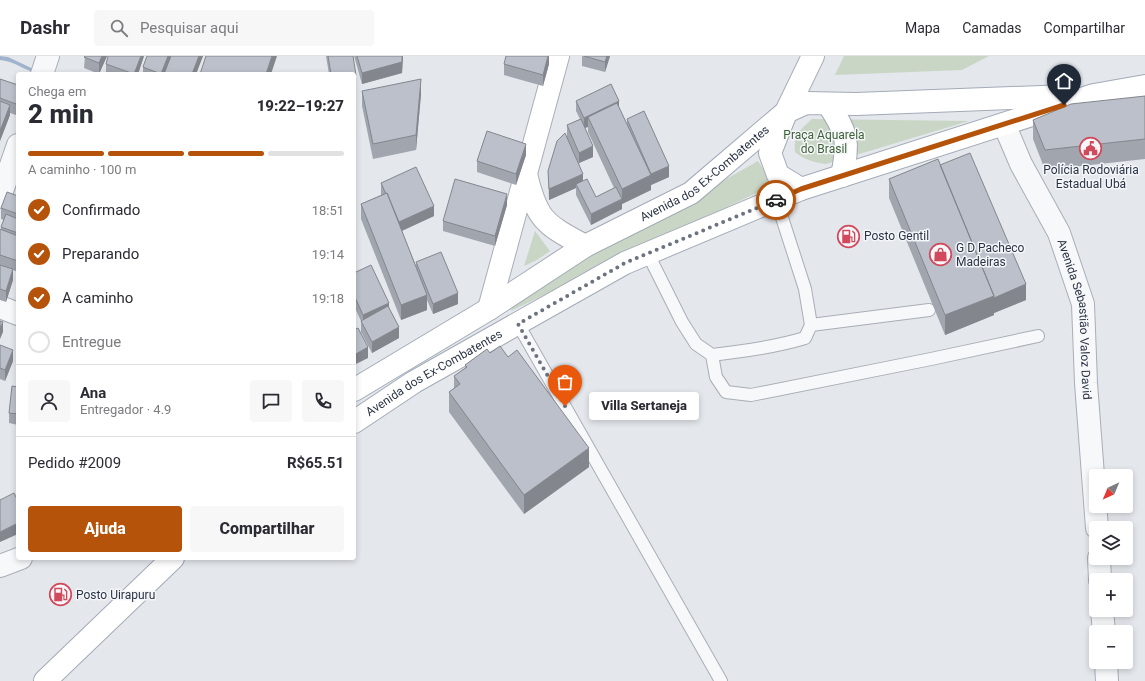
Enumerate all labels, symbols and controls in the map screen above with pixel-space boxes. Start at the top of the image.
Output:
search box [94,10,374,46]
text: Dashr [20,16,70,39]
icon: search [108,17,130,39]
text: Pesquisar aqui [140,19,239,37]
text: Mapa [905,20,940,36]
text: Camadas [962,20,1022,36]
text: Compartilhar [1044,20,1125,36]
pin [1047,64,1081,105]
icon: home [1053,70,1075,92]
text: Chega em [28,84,86,99]
text: 19:22–19:27 [257,97,344,115]
text: 2 min [28,99,94,129]
street label: Avenida dos Ex-Combatentes [638,123,772,224]
park label: Praça Aquarela do Brasil [783,128,865,156]
public building icon: Polícia Rodoviária Estadual Ubá [1078,136,1104,162]
text: A caminho · 100 m [28,162,136,177]
place label: Polícia Rodoviária Estadual Ubá [1043,163,1139,191]
courier [756,180,796,220]
icon: car [765,189,787,211]
icon: check [28,199,50,221]
text: Confirmado [62,201,140,219]
text: 18:51 [312,203,344,218]
fuel station icon: Posto Gentil [835,223,861,249]
place label: Posto Gentil [864,229,929,243]
street label: Avenida Sebastião Valoz David [1055,237,1094,400]
place label: G D Pacheco Madeiras [956,241,1025,269]
shop icon: G D Pacheco Madeiras [928,242,954,268]
icon: check [28,243,50,265]
text: Preparando [62,245,139,263]
text: 19:14 [312,247,344,262]
icon: check [28,287,50,309]
text: A caminho [62,289,133,307]
text: 19:18 [312,291,344,306]
street label: Avenida dos Ex-Combatentes [363,327,505,419]
text: Entregue [62,333,121,351]
pin [548,365,582,406]
icon: bag [554,371,576,393]
button: person [28,380,70,422]
button: chat [250,380,292,422]
button: phone [302,380,344,422]
text: Ana [80,384,106,402]
callout: Villa Sertaneja [589,392,699,420]
text: Villa Sertaneja [601,398,687,413]
text: Entregador · 4.9 [80,402,171,417]
text: Pedido #2009 [28,454,121,472]
text: R$65.51 [287,454,344,472]
north arrow [1089,469,1133,513]
map controls [1089,469,1133,669]
button: Ajuda [28,506,182,552]
button: Compartilhar [190,506,344,552]
button: layers [1089,521,1133,565]
button: + [1089,573,1133,617]
fuel station icon: Posto Uirapuru [47,582,73,608]
place label: Posto Uirapuru [76,588,155,602]
button: − [1089,625,1133,669]

